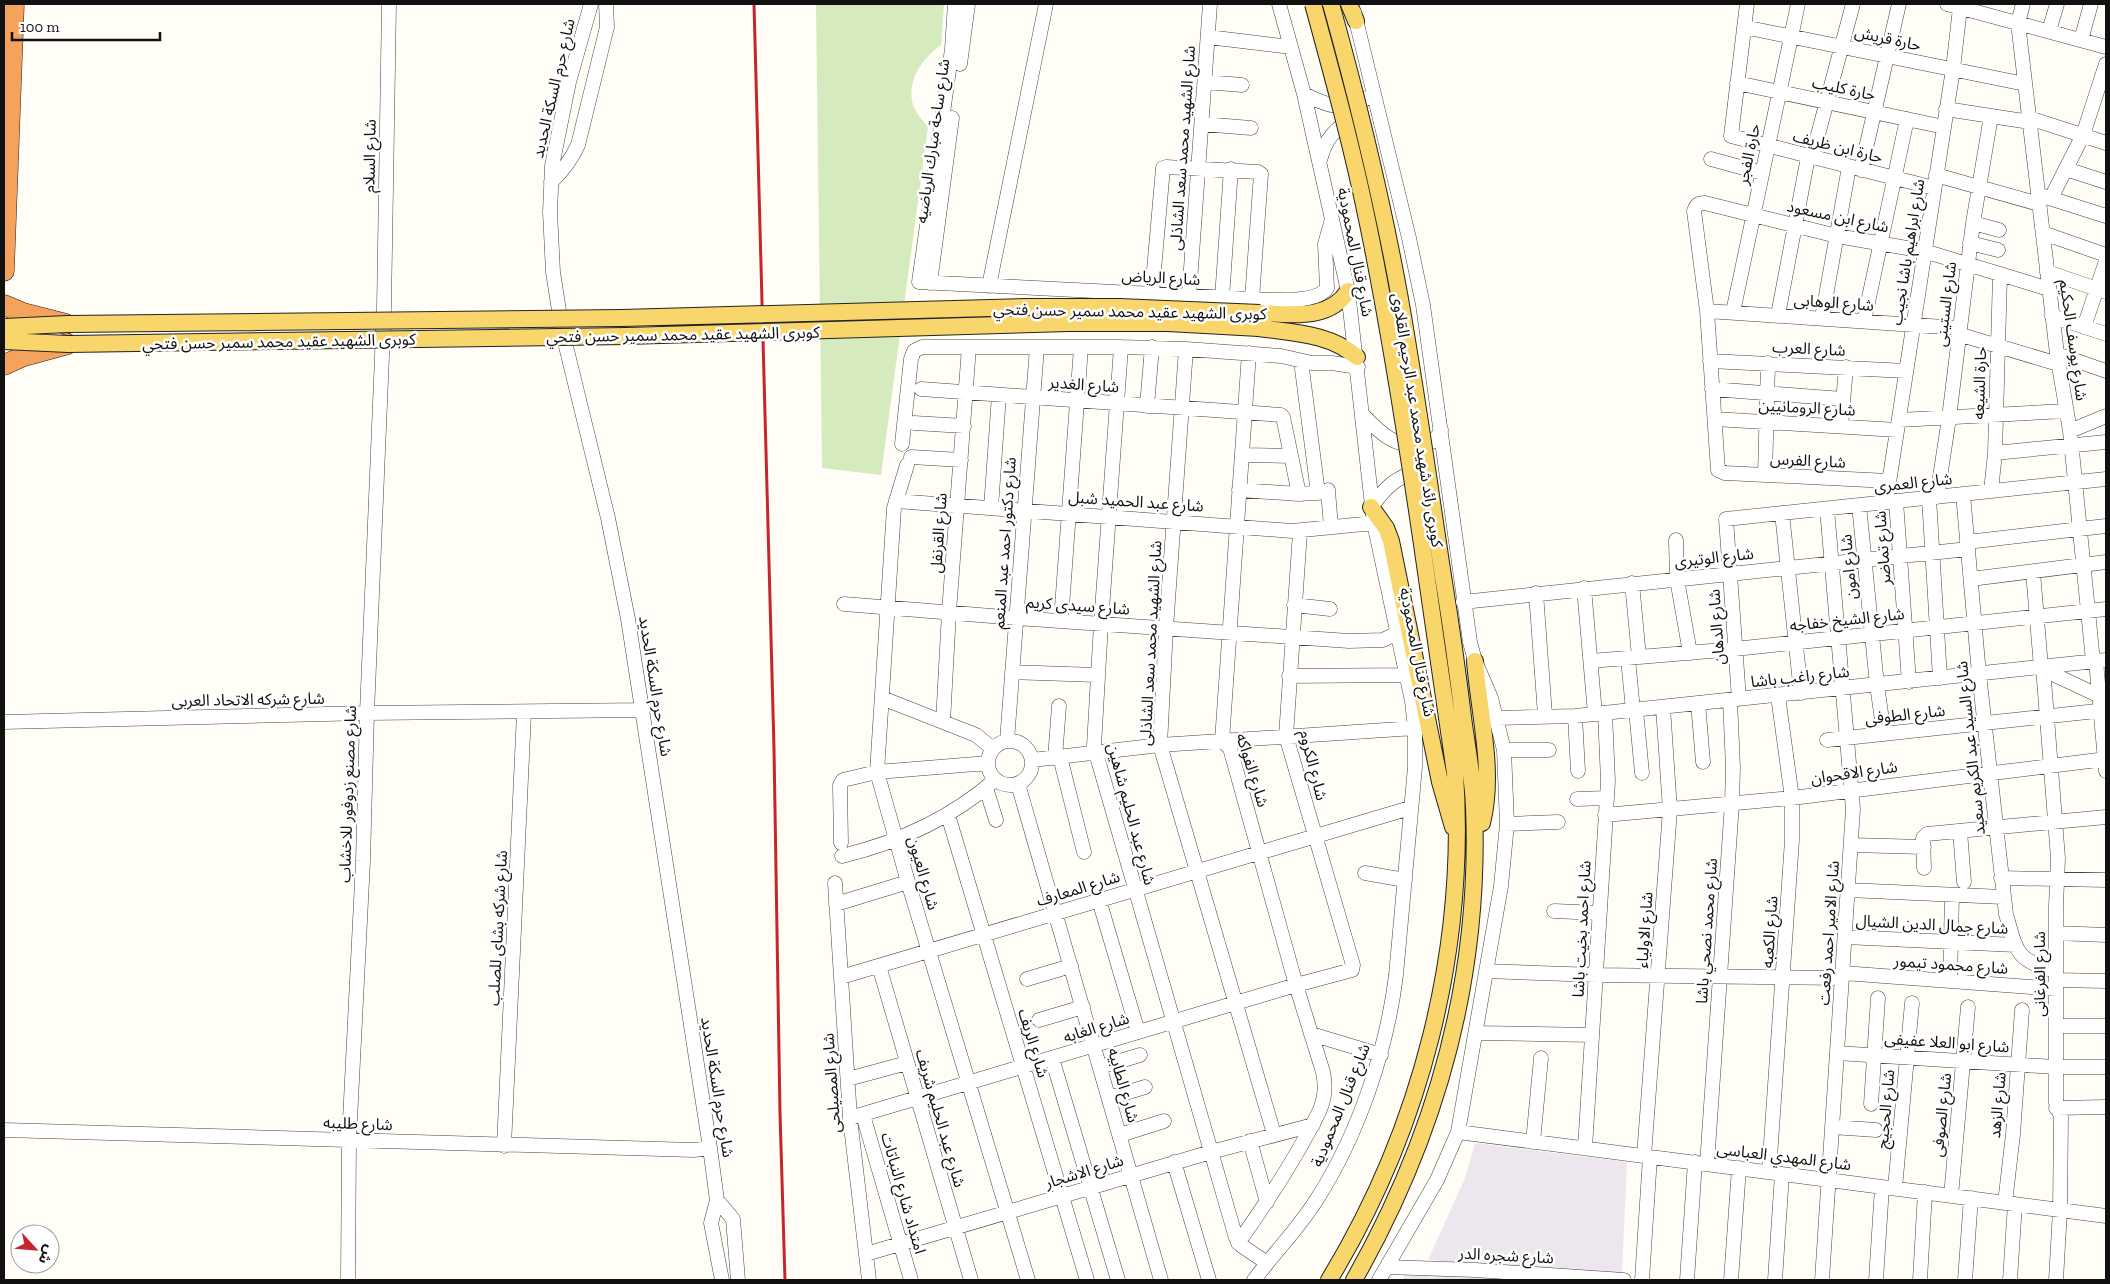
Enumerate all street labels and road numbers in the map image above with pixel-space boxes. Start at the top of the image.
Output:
street label: شارع حرم السكة الحديد [528,17,582,160]
street label: حارة قريش [1853,22,1923,55]
street label: شارع الشهيد محمد سعد الشاذلى [1166,45,1202,251]
street label: شارع ساحة مبارك الرياضيه [912,58,956,225]
street label: حارة كليب [1810,73,1877,104]
street label: شارع السلام [359,119,383,193]
street label: حارة الفجر [1733,122,1764,187]
street label: حارة ابن ظريف [1791,126,1885,167]
street label: شارع ابراهيم باشا نجيب [1887,177,1931,327]
street label: شارع قنال المحمودية [1331,186,1377,319]
street label: شارع ابن مسعود [1785,196,1891,240]
street label: شارع الستينى [1931,260,1963,348]
street label: شارع الرياض [1121,266,1201,292]
street label: شارع يوسف الحكيم [2053,278,2091,402]
street label: شارع الوهابى [1793,290,1875,318]
street label: كوبرى رائد شهيد محمد عبد الرحيم القلاوى [1385,292,1447,549]
street label: كوبرى الشهيد عقيد محمد سمير حسن فتحي [993,300,1267,326]
street label: كوبرى الشهيد عقيد محمد سمير حسن فتحي [546,323,820,349]
street label: كوبرى الشهيد عقيد محمد سمير حسن فتحي [142,330,416,356]
street label: شارع العرب [1772,337,1846,363]
street label: حارة الشيعه [1969,346,1990,420]
street label: شارع الغدير [1047,372,1120,399]
street label: شارع الرومانيين [1758,395,1856,423]
street label: شارع الفرس [1769,449,1846,475]
street label: شارع دكتور احمد عبد المنعم [989,456,1023,630]
street label: شارع العمرى [1873,469,1954,499]
street label: شارع عبد الحميد شبل [1067,487,1204,519]
street label: شارع القرنفل [926,492,954,574]
street label: شارع تماضر [1870,510,1898,587]
street label: شارع امون [1836,533,1864,600]
street label: شارع الشهيد محمد سعد الشاذلى [1136,540,1168,746]
street label: شارع الوتيرى [1673,544,1755,574]
street label: شارع قنال المحمودية [1393,586,1439,719]
street label: شارع الدهان [1704,588,1732,666]
street label: شارع سيدى كريم [1025,592,1130,622]
street label: شارع الشيخ خفاجه [1789,604,1906,638]
street label: شارع حرم السكة الحديد [632,614,676,758]
street label: شارع السيد عبد الكريم سعيد [1952,660,1992,836]
street label: شارع راغب باشا [1750,662,1851,694]
street label: شارع شركه الاتحاد العربى [171,689,325,713]
street label: شارع الطوفى [1864,701,1946,731]
street label: شارع مصنع زدوفور للاخشاب [335,705,363,883]
street label: شارع الكروم [1293,728,1331,803]
street label: شارع الفواكه [1229,731,1273,810]
street label: شارع عبد الحليم شاهين [1101,741,1160,888]
street label: شارع الاقحوان [1809,757,1899,791]
street label: شارع العيون [901,834,943,913]
street label: شارع شركه بشاى للصلب [484,850,514,1006]
street label: شارع محمد نصحي باشا [1692,858,1724,1005]
street label: شارع احمد بخيت باشا [1568,860,1598,998]
street label: شارع الامير احمد رفعت [1814,860,1846,1006]
street label: شارع المعارف [1034,867,1123,913]
street label: شارع الاولياء [1632,891,1660,969]
street label: شارع الكعبه [1757,895,1784,969]
street label: شارع جمال الدين الشيال [1855,911,2009,941]
street label: شارع الفرغانى [2030,931,2052,1017]
street label: شارع محمود تيمور [1892,951,2009,981]
street label: شارع الريف [1011,1006,1053,1081]
street label: شارع الغابه [1061,1008,1132,1049]
street label: شارع حرم السكة الحديد [694,1015,738,1159]
street label: شارع ابو العلا عفيفى [1884,1029,2010,1059]
street label: شارع المصيلحى [819,1032,847,1133]
street label: شارع قنال المحمودية [1307,1041,1377,1171]
street label: شارع الطابيه [1101,1046,1143,1126]
street label: شارع عبد الحليم شريف [909,1047,969,1190]
street label: شارع الحجيج [1873,1069,1901,1150]
street label: شارع الزهد [1985,1071,2013,1139]
street label: شارع الصوفى [1928,1072,1958,1158]
street label: شارع طليبه [323,1113,393,1137]
street label: امتداد شارع النباتات [874,1130,930,1257]
street label: شارع المهدي العباسى [1715,1139,1852,1177]
street label: شارع الاشجار [1042,1151,1127,1196]
street label: شارع شجره الدر [1457,1243,1554,1270]

